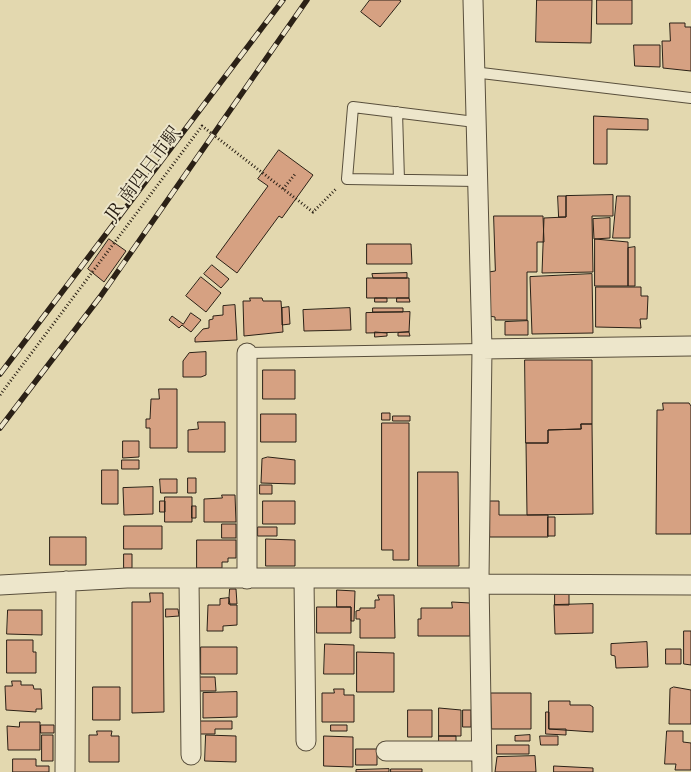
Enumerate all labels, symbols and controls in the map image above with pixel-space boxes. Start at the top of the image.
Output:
street label: JR 南四日市駅 [103,124,187,226]

